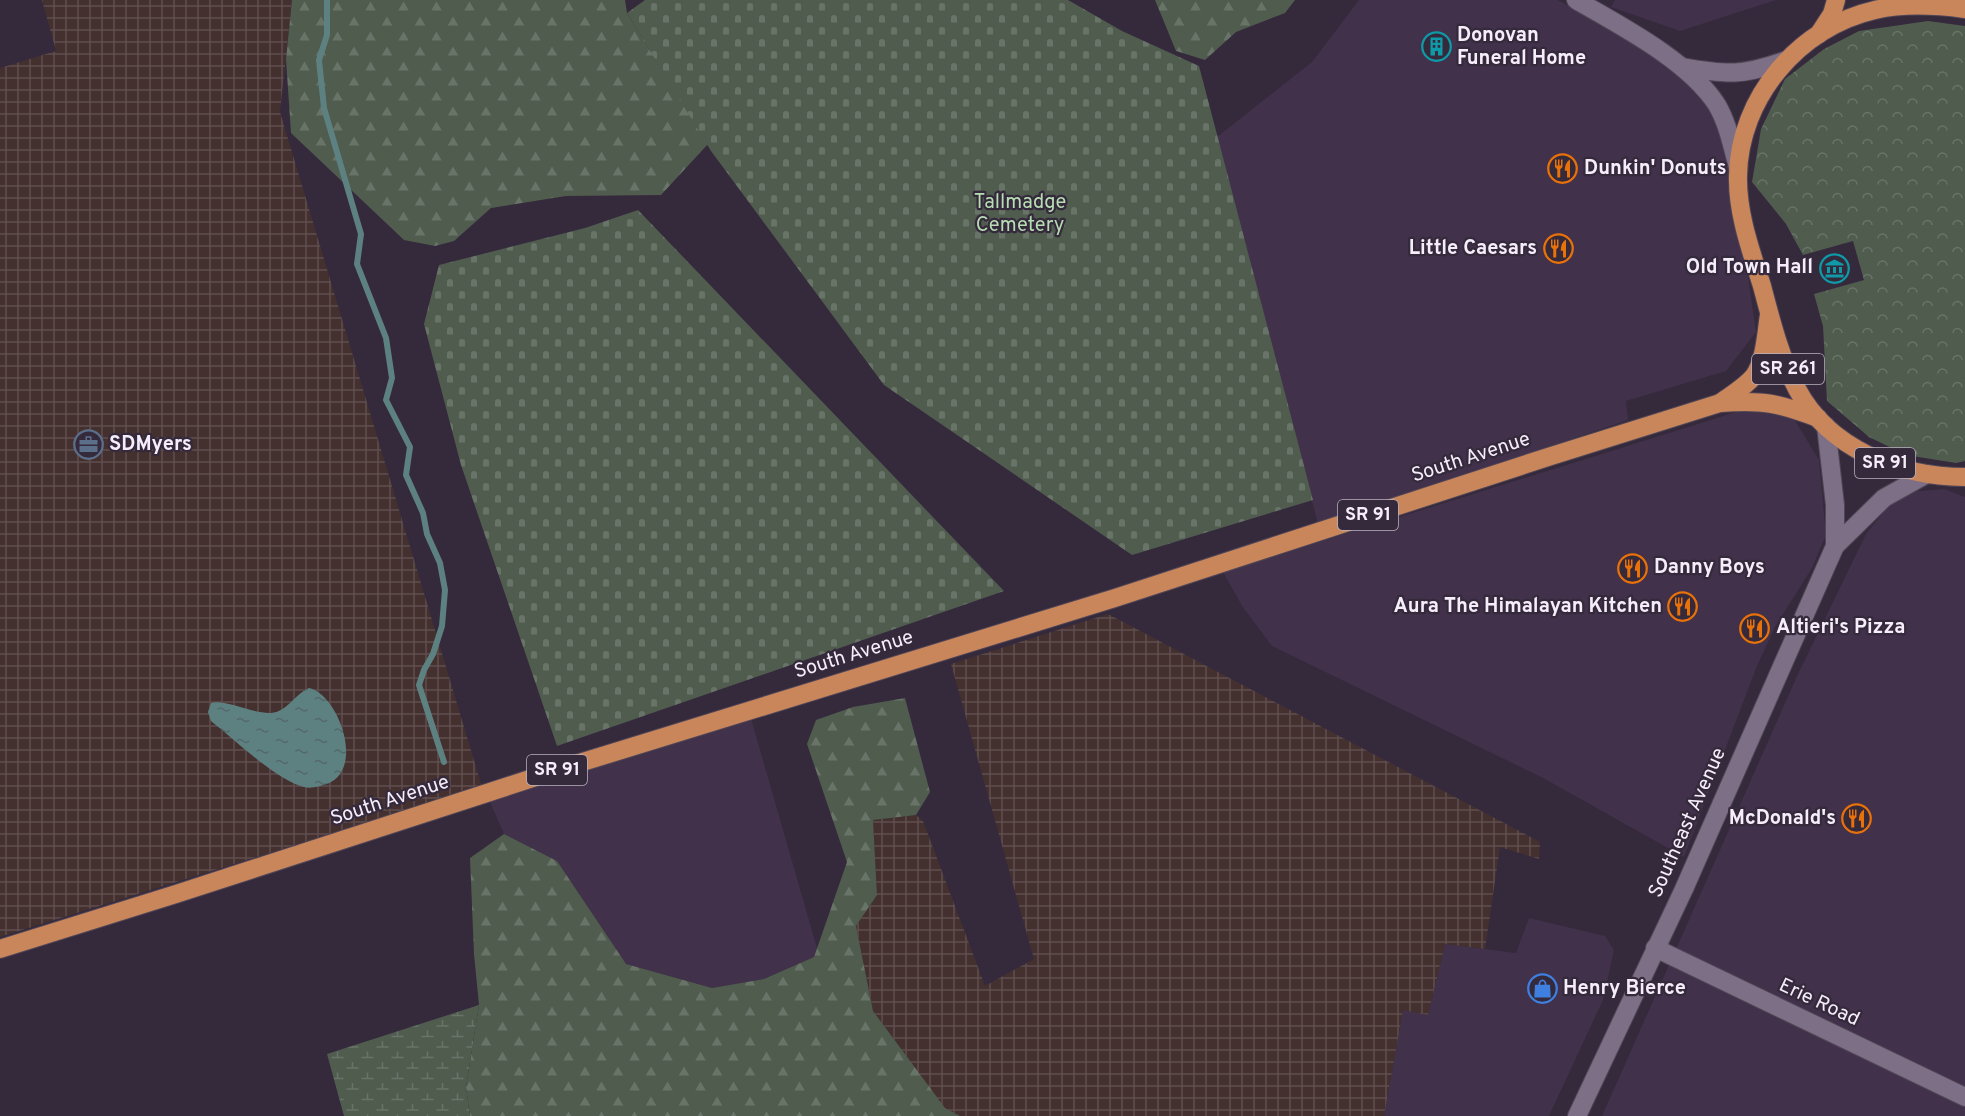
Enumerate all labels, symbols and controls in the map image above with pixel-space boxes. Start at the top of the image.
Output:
place label: Donovan Funeral Home [1457,23,1586,72]
building icon: Donovan Funeral Home [1420,31,1452,63]
restaurant icon: Dunkin' Donuts [1547,153,1579,185]
place label: Dunkin' Donuts [1584,156,1727,182]
park label: Tallmadge Cemetery [974,190,1066,239]
restaurant icon: Little Caesars [1542,233,1574,265]
place label: Little Caesars [1409,236,1537,262]
museum icon: Old Town Hall [1818,252,1850,284]
place label: Old Town Hall [1686,255,1813,281]
road number: SR 261 [1752,354,1824,384]
street label: South Avenue [1408,427,1534,489]
office icon: SDMyers [72,429,104,461]
place label: SDMyers [109,432,192,458]
road number: SR 91 [1855,448,1915,478]
road number: SR 91 [1338,500,1398,530]
restaurant icon: Danny Boys [1617,552,1649,584]
place label: Danny Boys [1654,555,1765,581]
restaurant icon: Aura The Himalayan Kitchen [1667,591,1699,623]
place label: Aura The Himalayan Kitchen [1393,594,1662,620]
restaurant icon: Altieri's Pizza [1739,612,1771,644]
place label: Altieri's Pizza [1776,615,1905,641]
street label: South Avenue [791,625,917,685]
street label: Southeast Avenue [1643,744,1733,902]
road number: SR 91 [527,755,587,785]
street label: South Avenue [327,770,453,832]
restaurant icon: McDonald's [1841,803,1873,835]
place label: McDonald's [1729,806,1836,832]
shop icon: Henry Bierce [1526,973,1558,1005]
street label: Erie Road [1774,973,1864,1033]
place label: Henry Bierce [1563,976,1686,1002]

